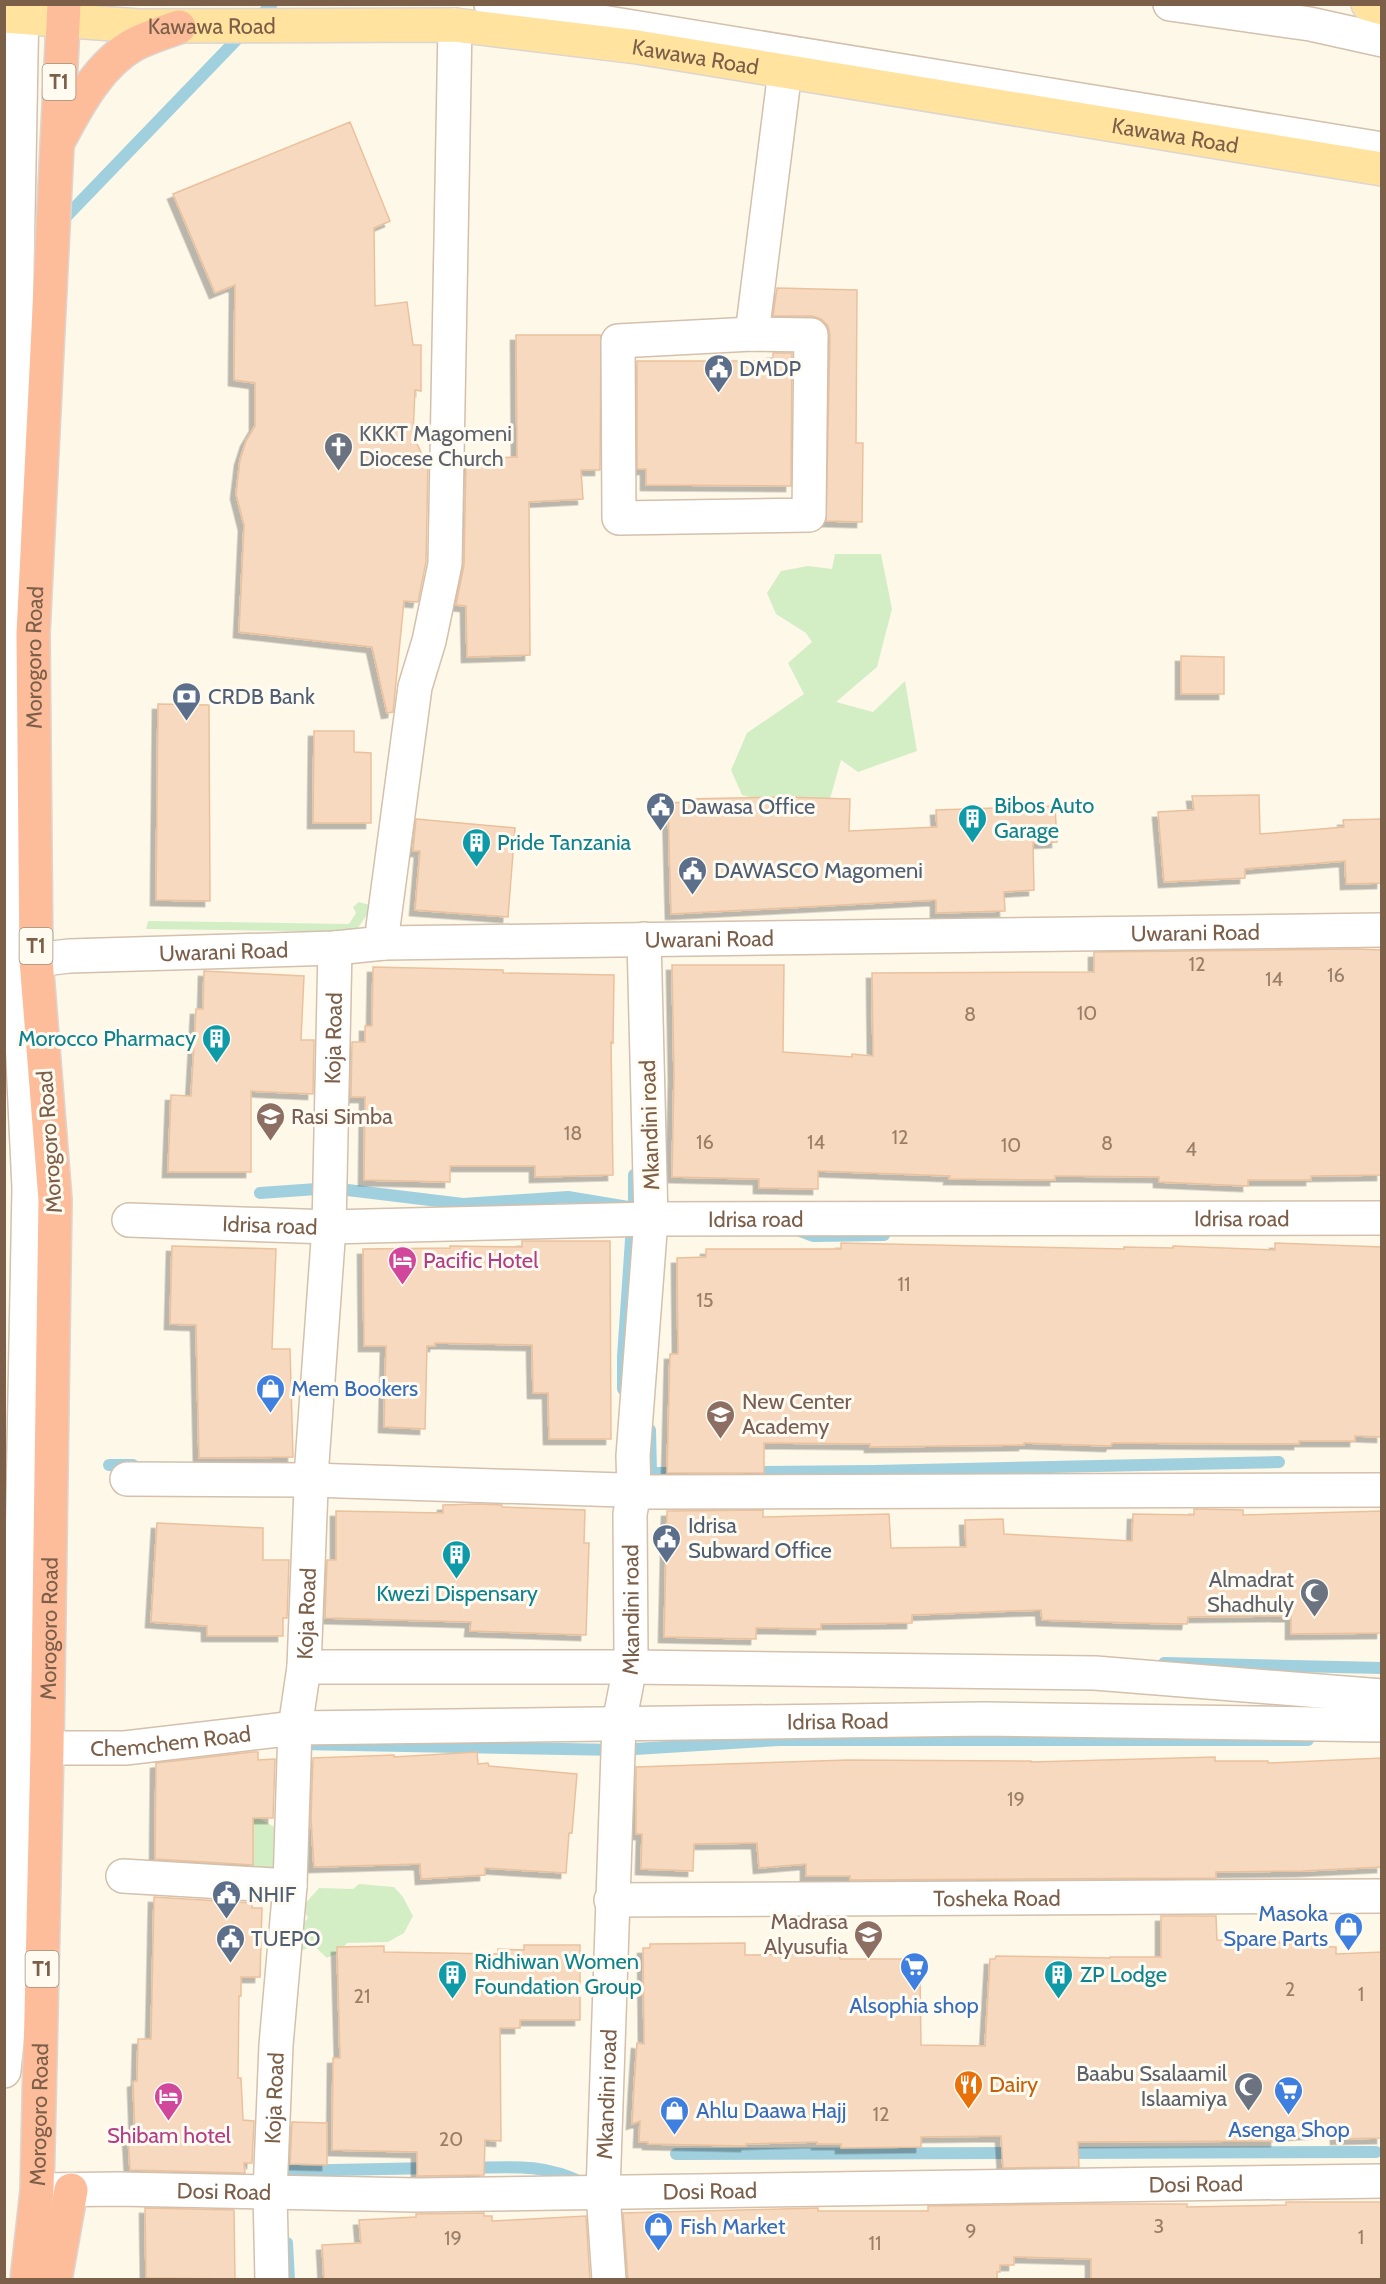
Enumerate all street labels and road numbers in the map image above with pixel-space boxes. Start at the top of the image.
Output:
street label: Kawawa Road [148,13,276,40]
street label: Kawawa Road [630,33,761,81]
road number: T1 [42,64,76,100]
street label: Kawawa Road [1110,112,1240,159]
street label: Morogoro Road [20,585,49,729]
street label: Uwarani Road [1131,919,1260,947]
street label: Uwarani Road [645,925,774,954]
road number: T1 [20,928,52,964]
street label: Uwarani Road [159,936,289,967]
street label: Koja Road [319,992,348,1084]
street label: Mkandini road [634,1059,665,1191]
street label: Morogoro Road [31,1070,68,1214]
street label: Idrisa road [1194,1205,1289,1232]
street label: Idrisa road [708,1206,803,1233]
street label: Idrisa road [222,1210,318,1241]
street label: Mkandini road [616,1544,645,1676]
street label: Morogoro Road [35,1557,64,1700]
street label: Koja Road [291,1567,322,1660]
street label: Idrisa Road [787,1707,889,1736]
street label: Chemchem Road [90,1720,252,1762]
street label: Tosheka Road [933,1885,1061,1912]
road number: T1 [26,1951,58,1987]
street label: Mkandini road [591,2029,623,2160]
street label: Morogoro Road [24,2043,54,2186]
street label: Koja Road [259,2052,290,2145]
street label: Dosi Road [1148,2170,1243,2198]
street label: Dosi Road [176,2177,271,2206]
street label: Dosi Road [662,2177,757,2205]

